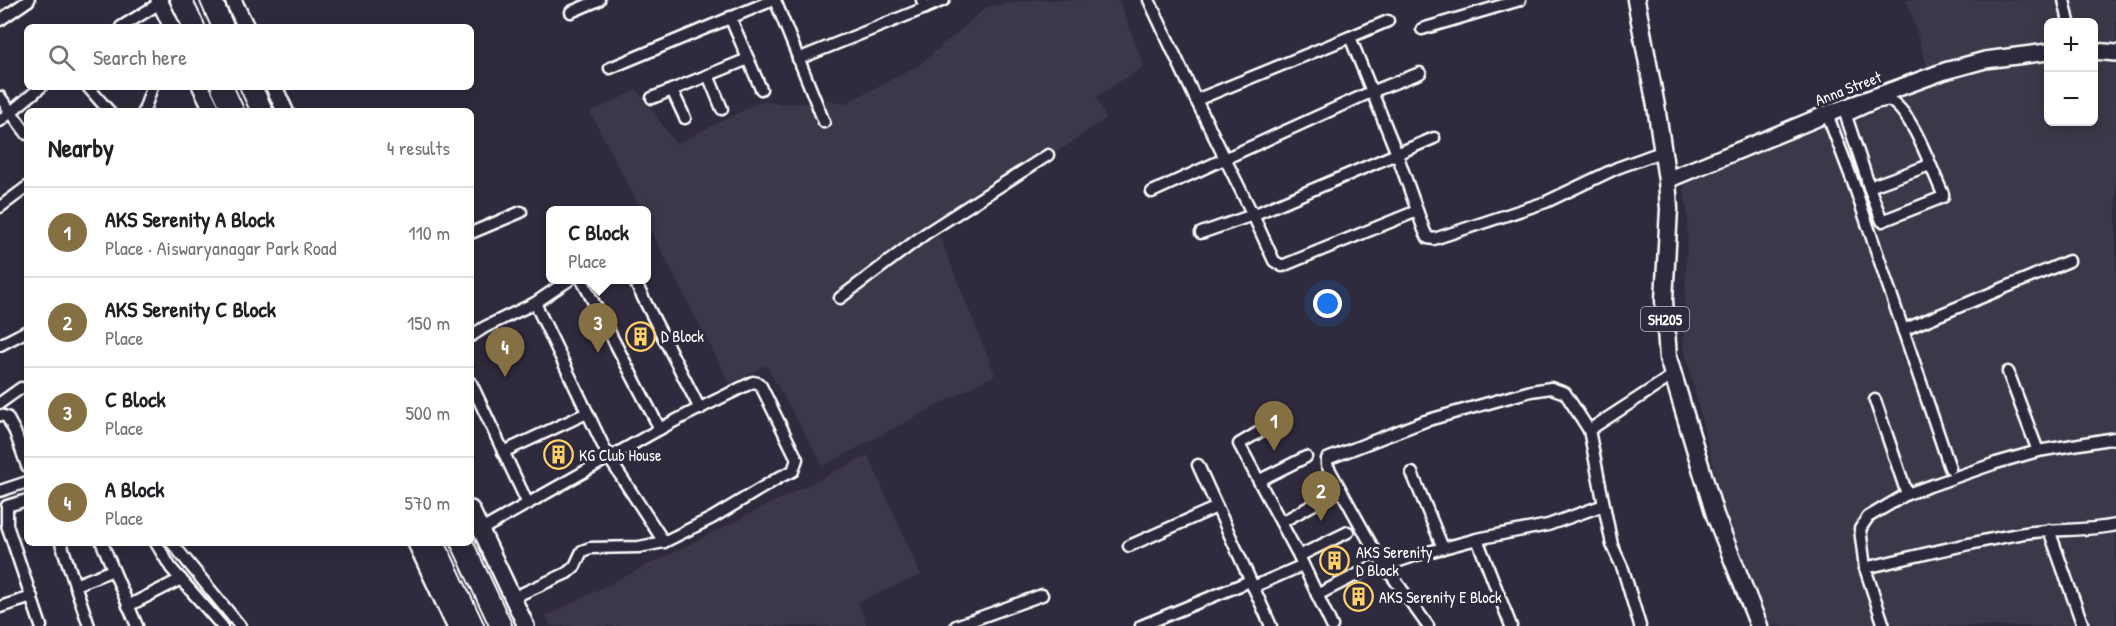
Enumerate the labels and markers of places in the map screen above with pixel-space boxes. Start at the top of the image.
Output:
pin: 3 [578,304,618,353]
building icon: D Block [624,320,656,352]
place label: D Block [661,325,704,347]
pin: 4 [486,328,524,377]
pin: 1 [1254,402,1294,451]
building icon: KG Club House [542,439,574,471]
place label: KG Club House [579,444,662,466]
pin: 2 [1302,472,1340,521]
place label: AKS Serenity D Block [1356,541,1433,581]
building icon: AKS Serenity D Block [1319,545,1351,577]
building icon: AKS Serenity E Block [1342,581,1374,613]
place label: AKS Serenity E Block [1379,586,1502,608]

